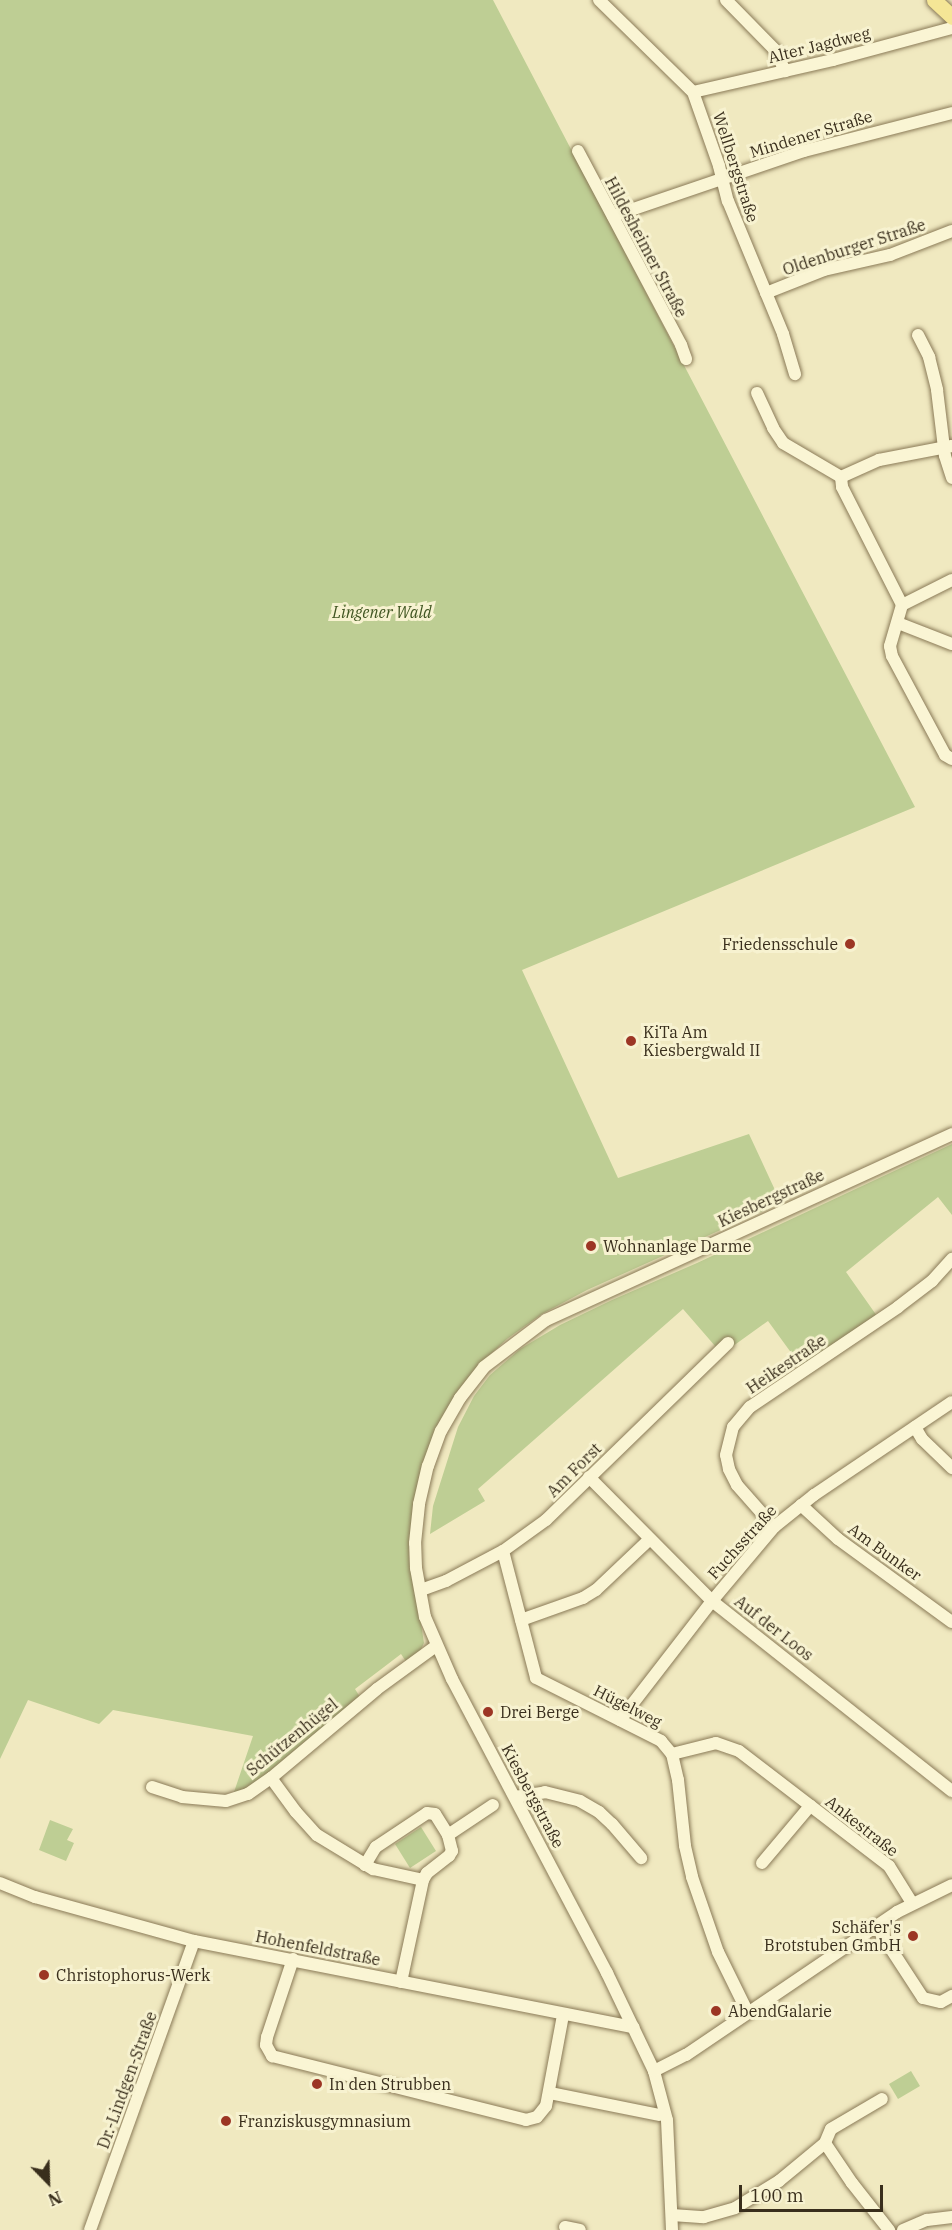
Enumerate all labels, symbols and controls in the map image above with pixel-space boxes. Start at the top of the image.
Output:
street label: Alter Jagdweg [766,23,872,67]
street label: Mindener Straße [748,106,874,162]
street label: Wellbergstraße [709,109,763,225]
street label: Hildesheimer Straße [601,173,691,321]
street label: Oldenburger Straße [780,215,928,279]
park label: Lingener Wald [332,602,432,622]
place label: Friedensschule [722,934,838,954]
marker: Friedensschule [843,937,857,951]
place label: KiTa Am Kiesbergwald II [643,1022,760,1060]
marker: KiTa Am Kiesbergwald II [624,1034,638,1048]
street label: Kiesbergstraße [715,1165,827,1231]
place label: Wohnanlage Darme [603,1236,751,1256]
marker: Wohnanlage Darme [584,1239,598,1253]
street label: Heikestraße [743,1330,829,1398]
street label: Am Forst [543,1439,605,1501]
street label: Fuchsstraße [704,1501,780,1583]
street label: Am Bunker [845,1519,925,1585]
street label: Auf der Loos [731,1591,817,1665]
street label: Hügelweg [591,1681,665,1731]
street label: Schützenhügel [243,1694,341,1780]
place label: Drei Berge [500,1702,579,1722]
marker: Drei Berge [481,1705,495,1719]
street label: Kiesbergstraße [498,1741,568,1851]
street label: Ankestraße [822,1792,902,1860]
place label: Schäfer's Brotstuben GmbH [764,1917,901,1955]
street label: Hohenfeldstraße [254,1926,382,1970]
marker: Schäfer's Brotstuben GmbH [906,1929,920,1943]
place label: Christophorus-Werk [56,1965,210,1985]
marker: Christophorus-Werk [37,1968,51,1982]
place label: AbendGalarie [728,2001,832,2021]
marker: AbendGalarie [709,2004,723,2018]
street label: Dr.-Lindgen-Straße [93,2009,161,2151]
place label: In den Strubben [329,2074,451,2094]
marker: In den Strubben [310,2077,324,2091]
place label: Franziskusgymnasium [238,2111,411,2131]
marker: Franziskusgymnasium [219,2114,233,2128]
north arrow [18,2152,78,2212]
scale bar [742,2173,886,2211]
text: 100 m [750,2184,804,2207]
text: N [45,2187,65,2210]

